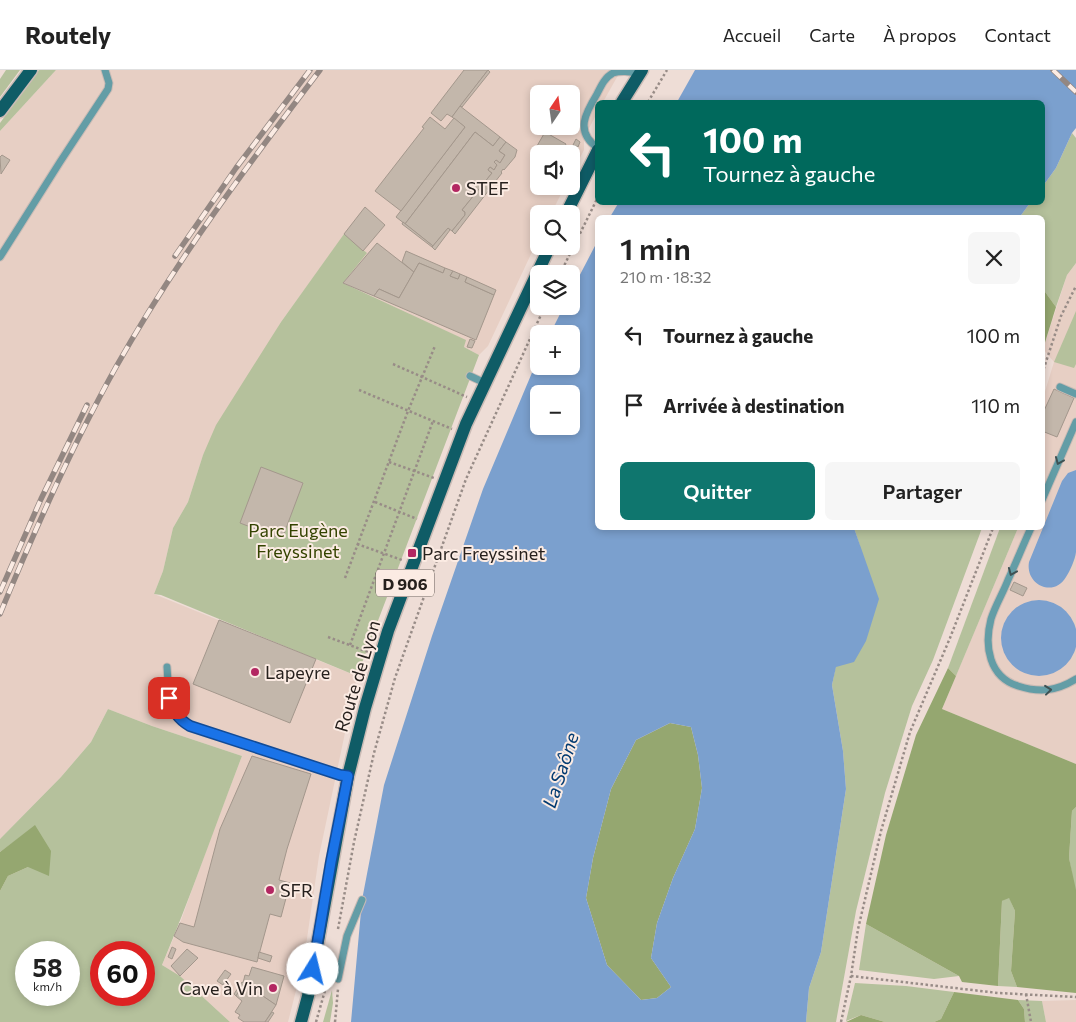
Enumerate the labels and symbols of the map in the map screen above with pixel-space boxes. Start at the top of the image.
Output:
north arrow [530,85,580,135]
place label: STEF [466,177,509,199]
marker: STEF [450,182,462,194]
one-way arrow [1055,456,1066,465]
park label: Parc Eugène Freyssinet [248,519,348,562]
place label: Parc Freyssinet [422,542,545,564]
marker: Parc Freyssinet [406,547,418,559]
one-way arrow [1007,567,1018,576]
road number: D 906 [376,569,434,596]
street label: Route de Lyon [330,617,384,735]
place label: Lapeyre [265,661,330,683]
marker: Lapeyre [249,666,261,678]
pin [148,677,190,719]
one-way arrow [1044,685,1052,696]
water label: La Saône [537,729,583,811]
place label: SFR [280,879,313,901]
marker: SFR [264,884,276,896]
speed limit sign: 60 [90,941,155,1006]
position arrow [286,942,338,994]
place label: Cave à Vin [180,977,263,999]
marker: Cave à Vin [267,982,279,994]

